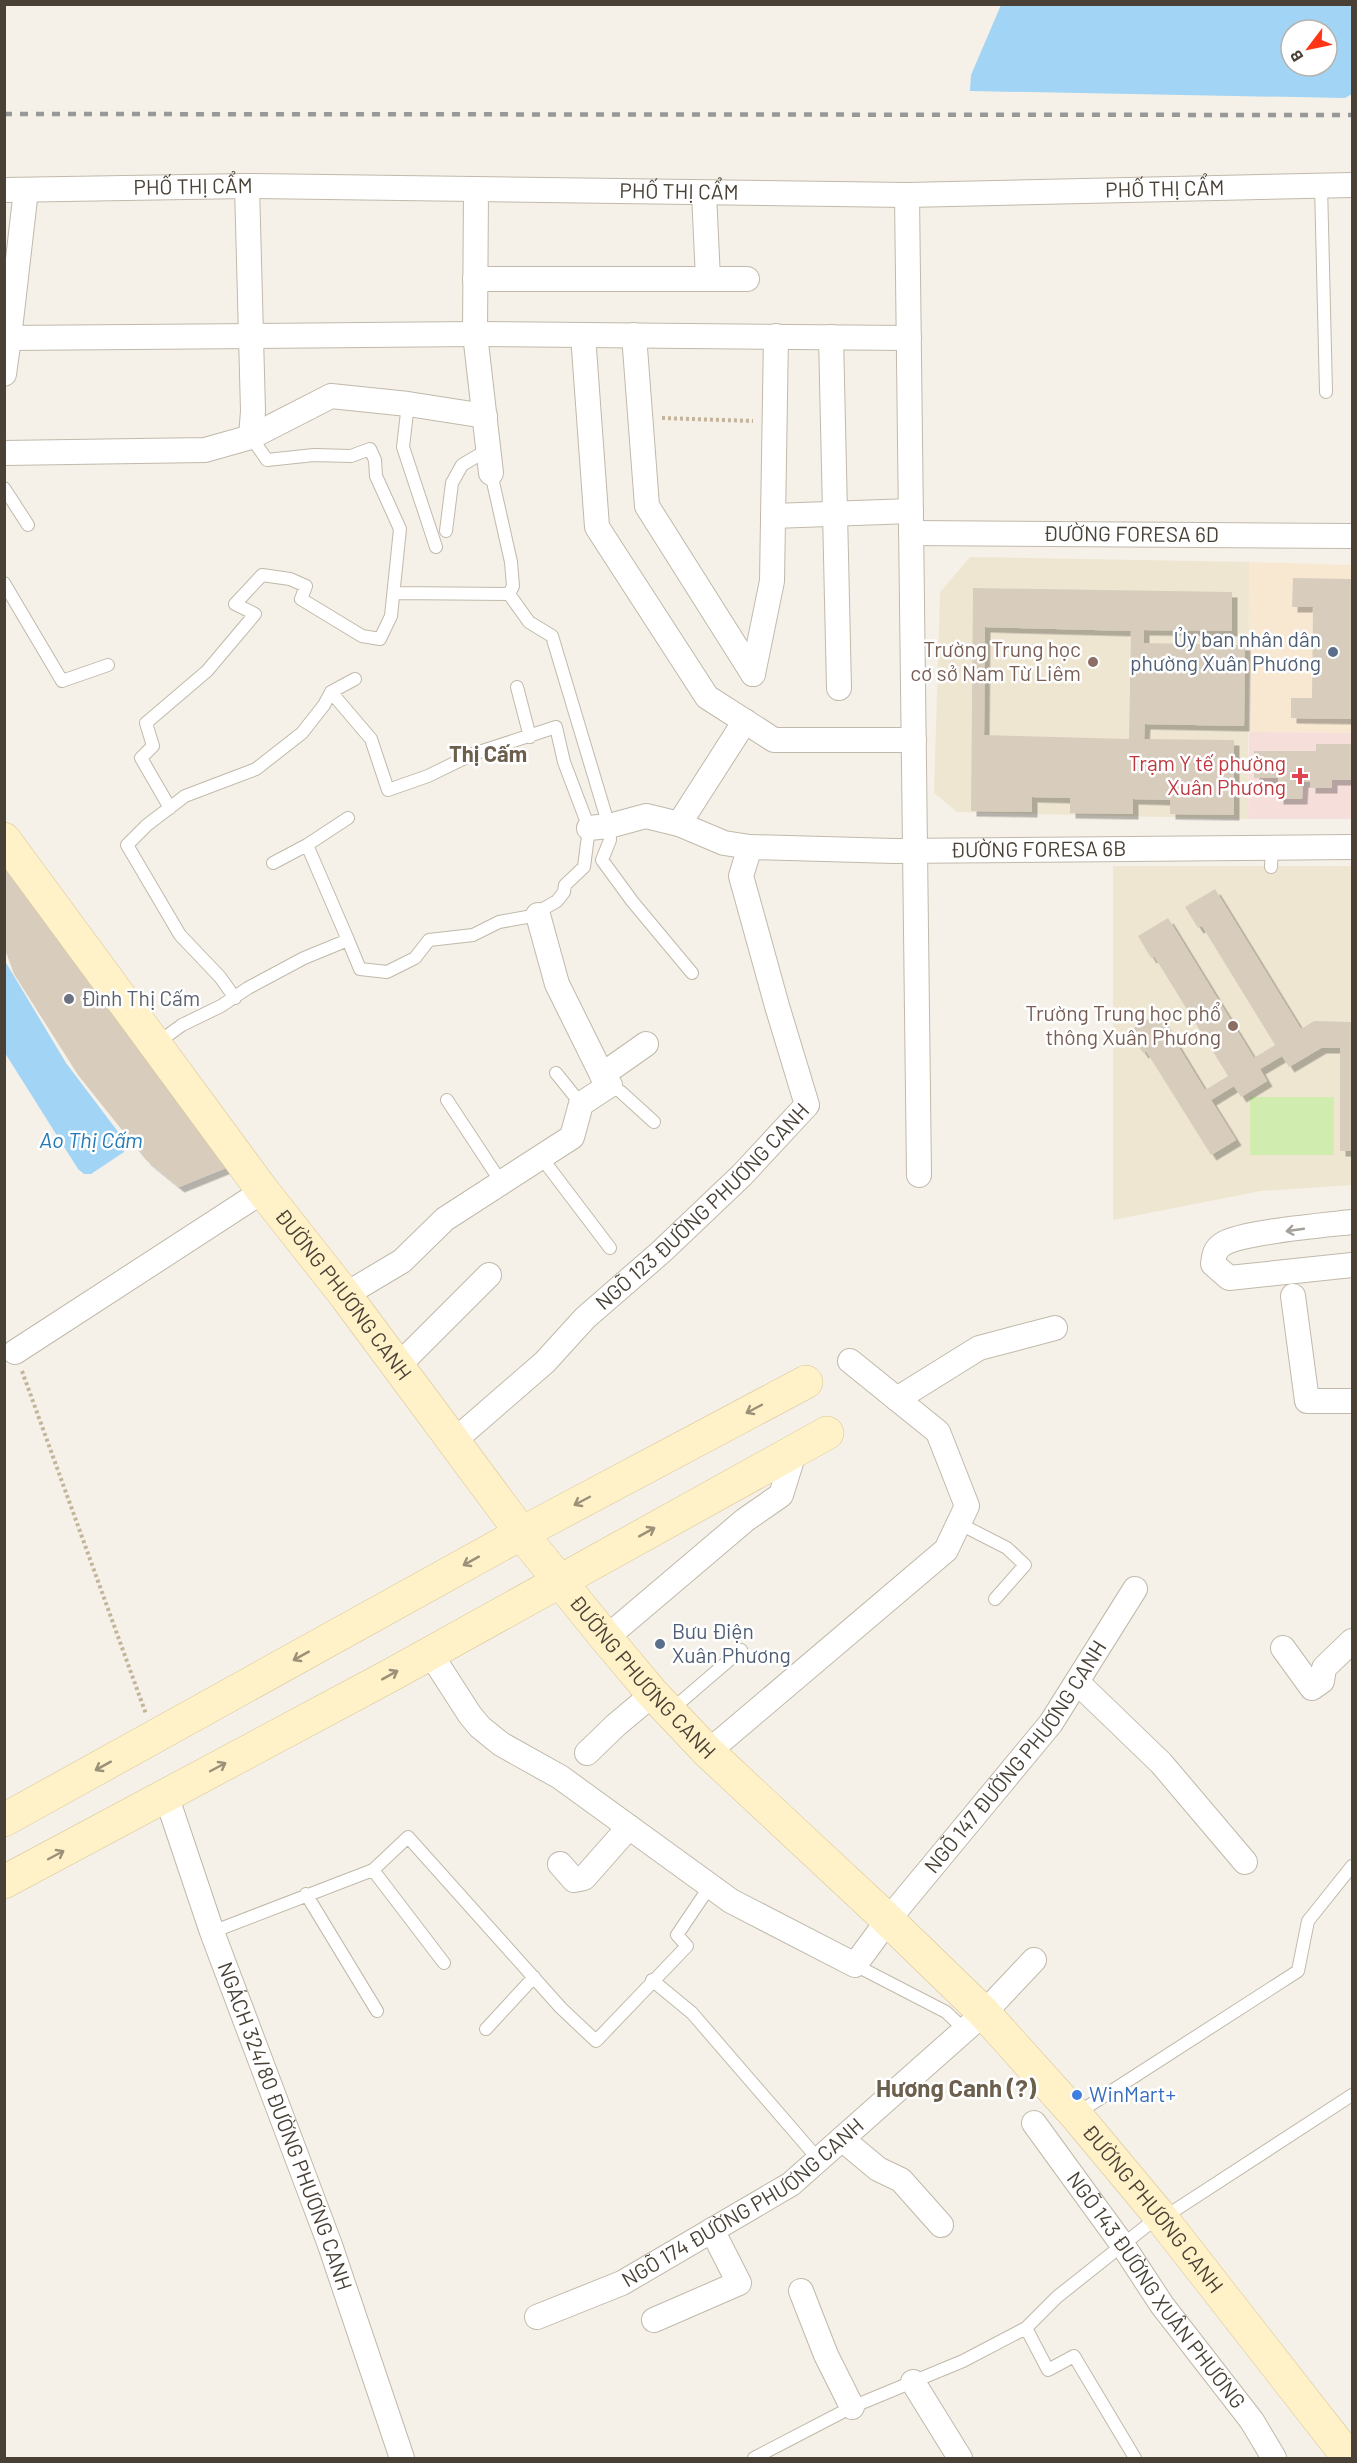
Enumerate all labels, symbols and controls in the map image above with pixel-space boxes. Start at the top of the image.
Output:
north arrow [1279,18,1339,78]
text: B [1285,47,1307,65]
street label: PHỐ THỊ CẨM [133,170,253,199]
street label: PHỐ THỊ CẨM [1105,172,1225,202]
street label: PHỐ THỊ CẨM [619,176,739,204]
street label: ĐƯỜNG FORESA 6D [1043,520,1219,546]
place label: Ủy ban nhân dân phường Xuân Phương [1130,626,1321,675]
place label: Trường Trung học cơ sở Nam Từ Liêm [910,636,1081,685]
marker: Ủy ban nhân dân phường Xuân Phương [1326,645,1340,659]
marker: Trường Trung học cơ sở Nam Từ Liêm [1086,655,1100,669]
district label: Thị Cấm [449,740,527,766]
place label: Trạm Y tế phường Xuân Phương [1128,750,1286,799]
marker: Trạm Y tế phường Xuân Phương [1291,767,1309,785]
street label: ĐƯỜNG FORESA 6B [950,835,1126,862]
place label: Đình Thị Cấm [81,985,200,1010]
marker: Đình Thị Cấm [62,992,76,1006]
place label: Trường Trung học phổ thông Xuân Phương [1025,1000,1221,1049]
marker: Trường Trung học phổ thông Xuân Phương [1226,1019,1240,1033]
street label: NGÕ 123 ĐƯỜNG PHƯƠNG CANH [590,1097,813,1314]
water label: Ao Thị Cấm [39,1126,143,1152]
street label: ĐƯỜNG PHƯƠNG CANH [271,1203,418,1384]
one-way arrow [1285,1224,1305,1235]
one-way arrow [746,1404,764,1415]
one-way arrow [574,1495,592,1507]
one-way arrow [638,1525,655,1537]
one-way arrow [463,1555,480,1567]
street label: ĐƯỜNG PHƯƠNG CANH [565,1589,722,1763]
place label: Bưu Điện Xuân Phương [672,1618,791,1667]
street label: NGÕ 147 ĐƯỜNG PHƯƠNG CANH [918,1635,1111,1877]
marker: Bưu Điện Xuân Phương [653,1637,667,1651]
one-way arrow [293,1650,310,1662]
one-way arrow [380,1669,398,1680]
one-way arrow [95,1760,112,1772]
one-way arrow [208,1761,226,1773]
one-way arrow [47,1849,64,1861]
street label: NGÁCH 324/80 ĐƯỜNG PHƯƠNG CANH [213,1958,358,2293]
district label: Hương Canh (?) [876,2073,1037,2102]
place label: WinMart+ [1089,2081,1176,2106]
marker: WinMart+ [1070,2088,1084,2102]
street label: NGÕ 174 ĐƯỜNG PHƯƠNG CANH [617,2112,868,2291]
street label: ĐƯỜNG PHƯƠNG CANH [1078,2119,1229,2297]
street label: NGÕ 143 ĐƯỜNG XUÂN PHƯƠNG [1062,2166,1251,2413]

